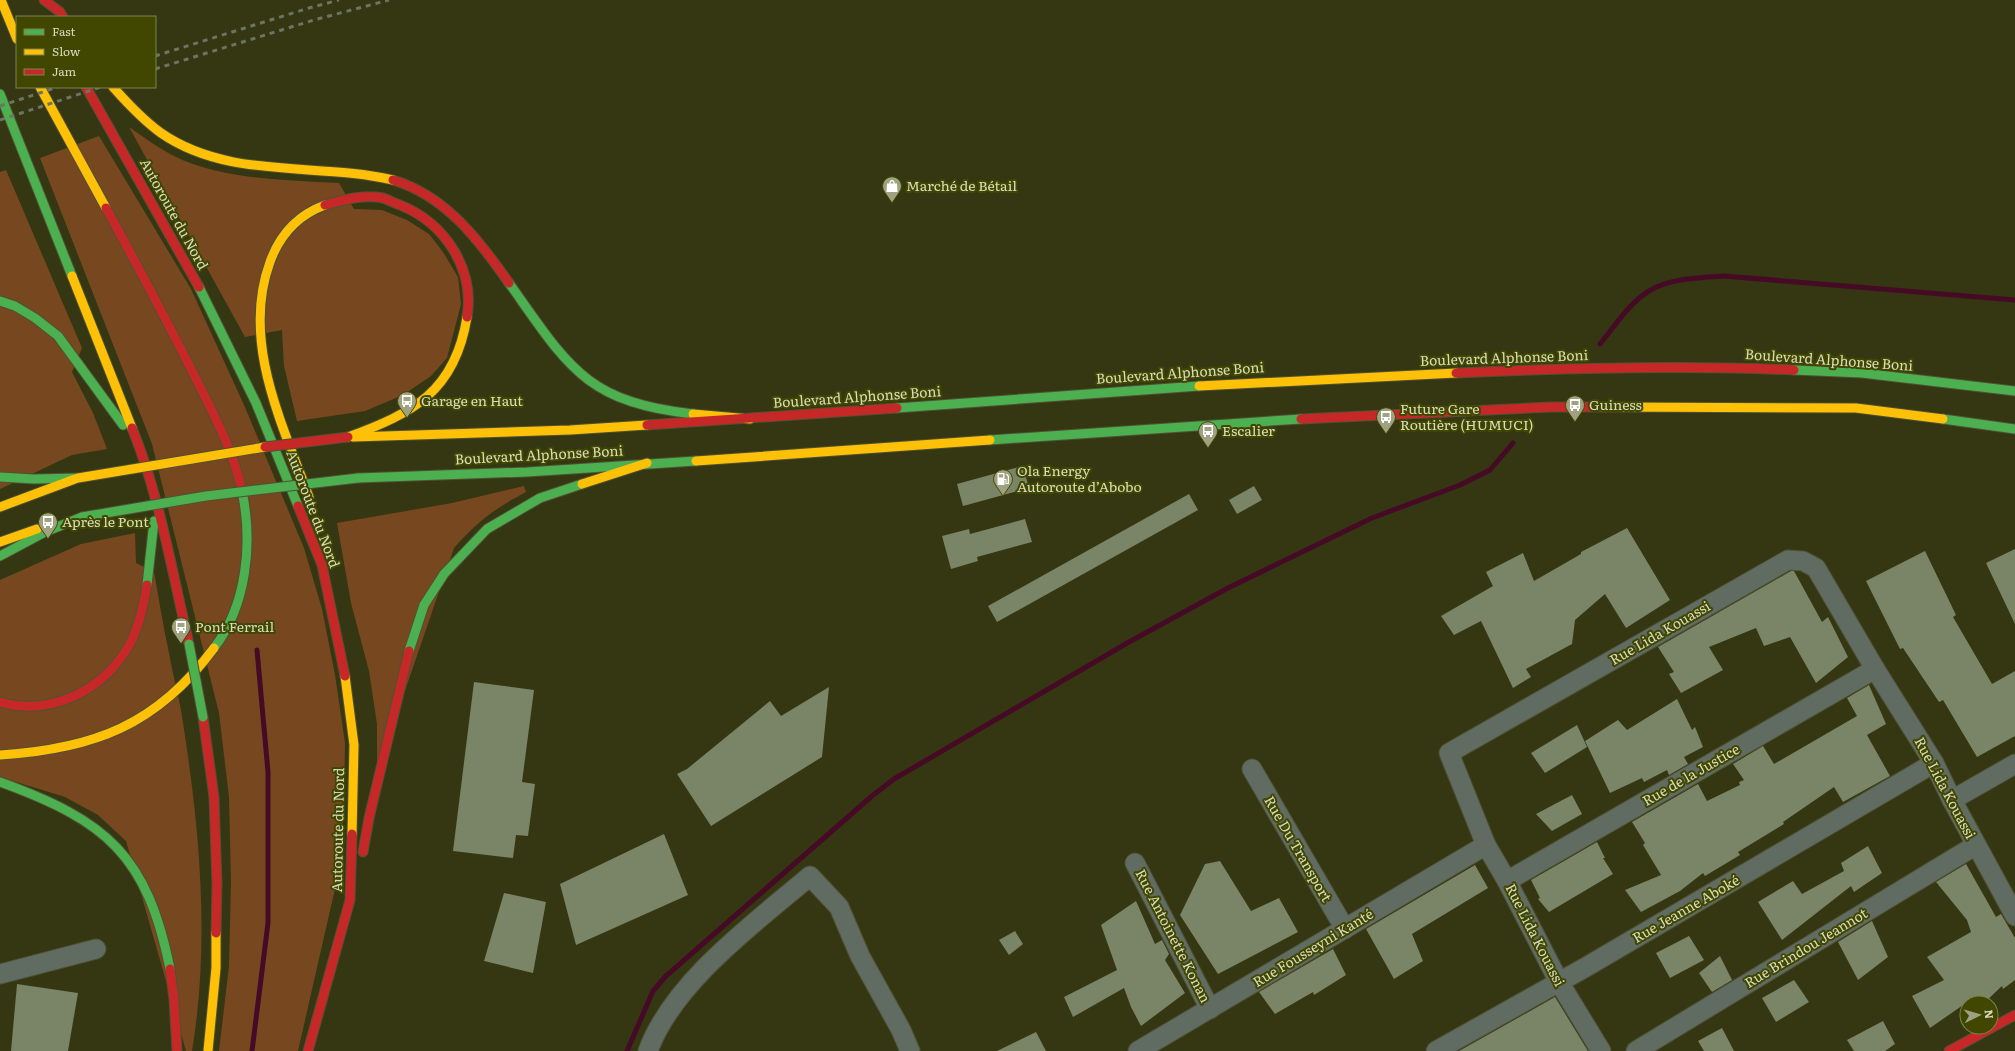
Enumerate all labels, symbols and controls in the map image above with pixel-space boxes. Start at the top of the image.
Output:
legend [16,16,156,88]
text: Fast [52,22,76,40]
text: Slow [52,42,81,60]
text: Jam [52,62,77,80]
street label: Autoroute du Nord [136,154,214,273]
shop icon: Marché de Bétail [881,175,903,203]
place label: Marché de Bétail [906,175,1017,195]
street label: Boulevard Alphonse Boni [1744,343,1914,375]
street label: Boulevard Alphonse Boni [1419,344,1589,370]
street label: Boulevard Alphonse Boni [1095,356,1265,388]
street label: Boulevard Alphonse Boni [772,380,942,412]
bus stop icon: Garage en Haut [396,390,418,418]
place label: Garage en Haut [421,390,523,410]
bus stop icon: Guiness [1564,394,1586,422]
place label: Guiness [1589,394,1642,414]
place label: Future Gare Routière (HUMUCI) [1400,398,1533,434]
bus stop icon: Future Gare Routière (HUMUCI) [1375,406,1397,434]
bus stop icon: Escalier [1197,420,1219,448]
place label: Escalier [1222,420,1275,440]
street label: Boulevard Alphonse Boni [454,440,624,468]
street label: Autoroute du Nord [282,447,346,571]
place label: Ola Energy Autoroute d’Abobo [1017,460,1142,496]
fuel station icon: Ola Energy Autoroute d’Abobo [992,468,1014,496]
bus stop icon: Après le Pont [37,511,59,539]
place label: Après le Pont [62,511,149,531]
street label: Rue Lida Kouassi [1606,595,1714,669]
bus stop icon: Pont Ferrail [170,616,192,644]
place label: Pont Ferrail [195,616,274,636]
street label: Rue Lida Kouassi [1911,733,1981,842]
street label: Rue de la Justice [1638,738,1743,810]
street label: Autoroute du Nord [326,767,348,893]
street label: Rue Du Transport [1260,792,1338,905]
street label: Rue Antoinette Konan [1131,865,1216,1006]
street label: Rue Jeanne Aboké [1628,869,1743,947]
street label: Rue Lida Kouassi [1501,880,1571,990]
street label: Rue Brindou Jeannot [1740,902,1871,992]
street label: Rue Fousseyni Kanté [1248,903,1377,991]
north arrow [1959,995,1999,1035]
text: N [1982,1009,1998,1019]

